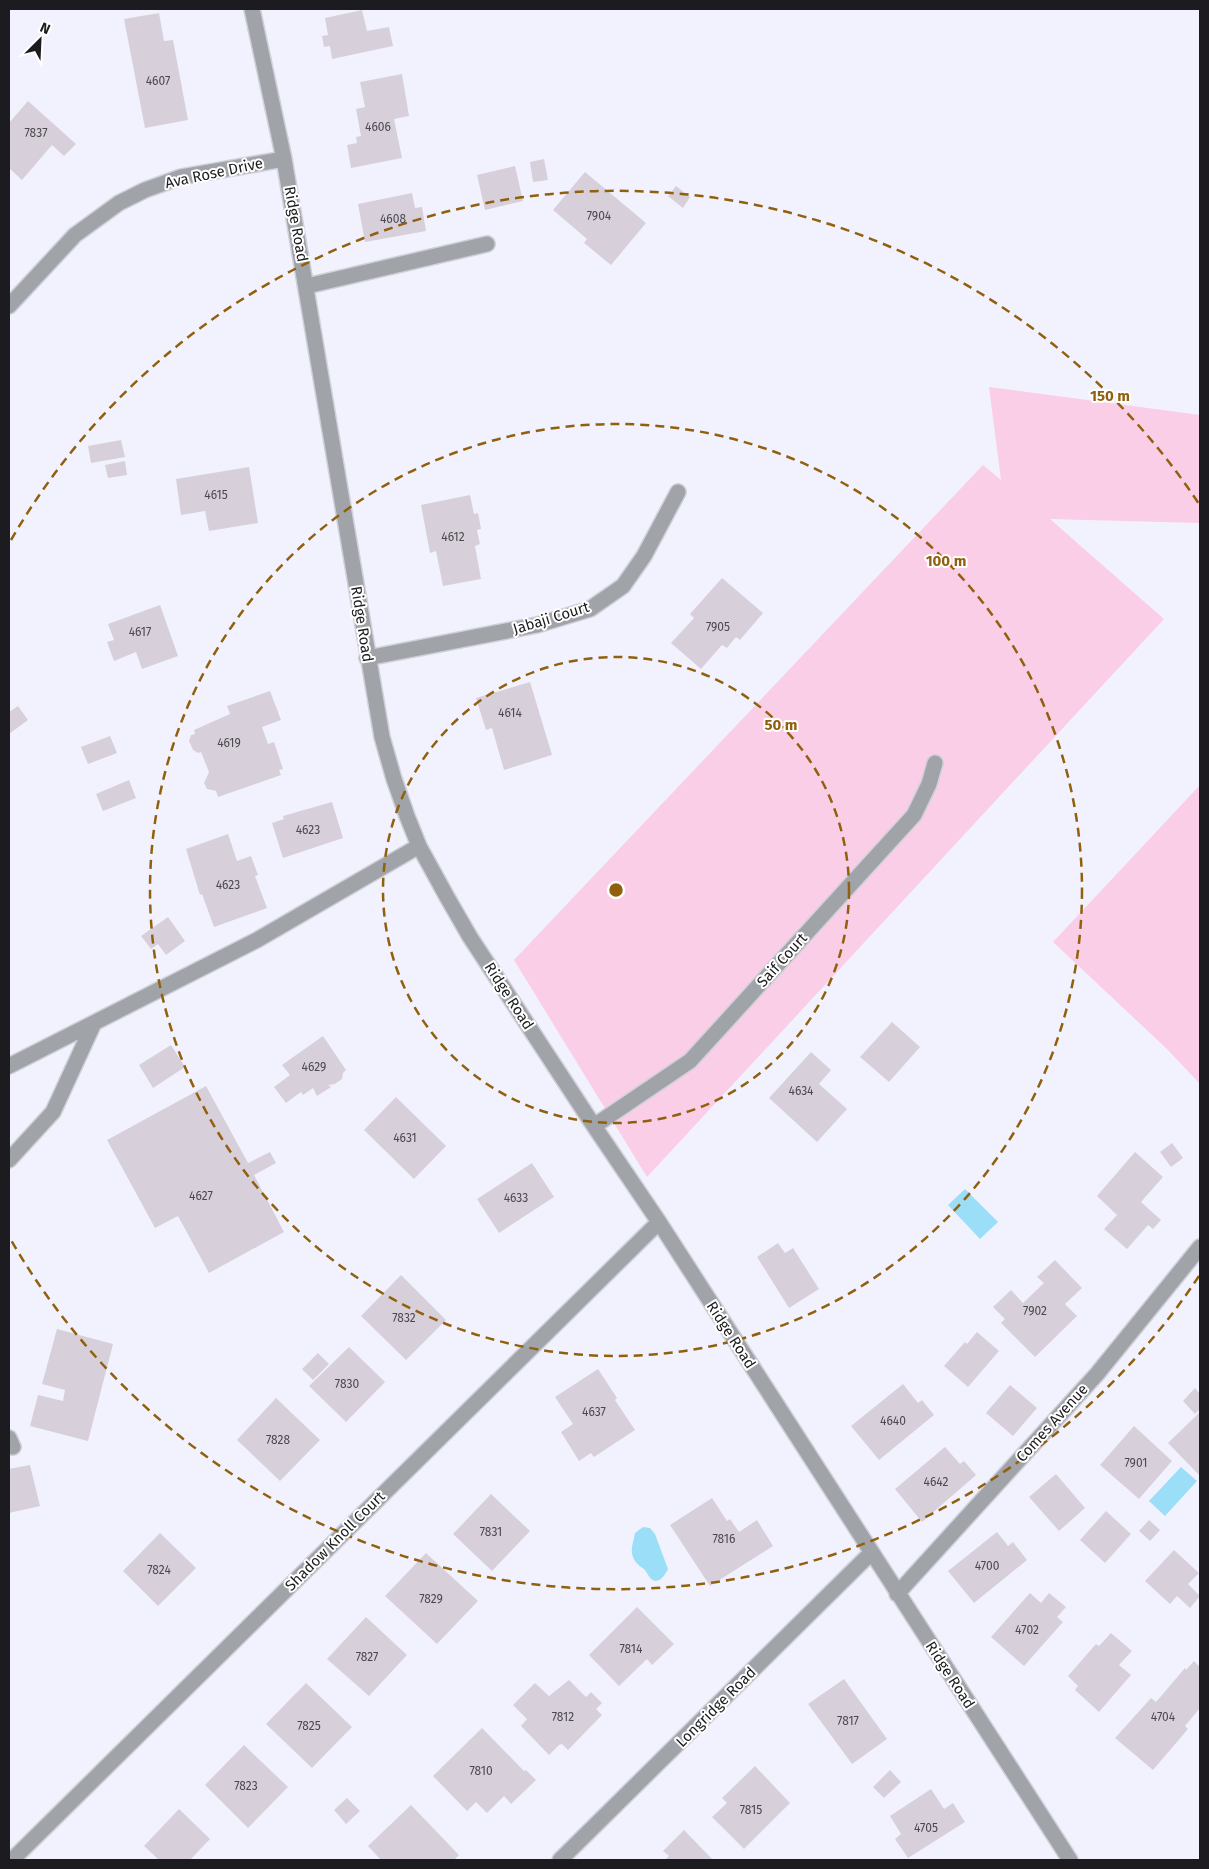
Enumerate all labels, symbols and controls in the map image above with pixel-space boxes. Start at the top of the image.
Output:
north arrow [15,15,65,65]
text: N [37,19,53,38]
house number: 4607 [146,74,170,88]
house number: 4606 [365,120,391,134]
house number: 7837 [25,126,47,140]
street label: Ava Rose Drive [163,154,265,192]
street label: Ridge Road [280,185,312,263]
house number: 7904 [587,209,612,223]
house number: 4608 [380,212,406,226]
text: 150 m [1090,387,1130,405]
house number: 4615 [204,488,228,502]
house number: 4612 [441,530,465,544]
text: 100 m [926,552,966,570]
street label: Ridge Road [347,585,377,663]
street label: Jabaji Court [511,598,592,638]
house number: 7905 [706,620,730,634]
house number: 4617 [129,625,151,639]
house number: 4614 [498,706,522,720]
text: 50 m [764,716,798,734]
house number: 4619 [217,736,241,750]
house number: 4623 [296,823,320,837]
house number: 4623 [216,878,240,892]
centre of rings [607,881,625,899]
street label: Saif Court [753,929,811,991]
street label: Ridge Road [481,959,537,1033]
house number: 4629 [302,1060,326,1074]
house number: 4634 [789,1084,814,1098]
house number: 4631 [393,1131,417,1145]
house number: 4627 [189,1189,213,1203]
house number: 4633 [504,1191,528,1205]
street label: Ridge Road [703,1298,759,1372]
house number: 7902 [1023,1304,1047,1318]
house number: 7832 [392,1311,416,1325]
house number: 7830 [335,1377,359,1391]
street label: Comes Avenue [1012,1380,1092,1466]
house number: 4637 [582,1405,606,1419]
house number: 4640 [880,1414,906,1428]
house number: 7828 [266,1433,290,1447]
house number: 7901 [1124,1456,1148,1470]
house number: 4642 [924,1475,948,1489]
street label: Shadow Knoll Court [281,1487,389,1595]
house number: 7831 [480,1525,502,1539]
house number: 7816 [713,1532,735,1546]
house number: 4700 [975,1559,1000,1573]
house number: 7824 [147,1563,171,1577]
house number: 7829 [419,1592,443,1606]
house number: 4702 [1015,1623,1039,1637]
street label: Ridge Road [922,1638,978,1712]
house number: 7814 [620,1642,643,1656]
house number: 7827 [356,1650,378,1664]
street label: Longridge Road [672,1663,760,1751]
house number: 7812 [552,1710,574,1724]
house number: 4704 [1151,1710,1176,1724]
house number: 7817 [837,1714,859,1728]
house number: 7825 [297,1719,321,1733]
house number: 7810 [469,1764,493,1778]
house number: 7823 [234,1779,258,1793]
house number: 7815 [740,1803,762,1817]
house number: 4705 [914,1821,938,1835]

